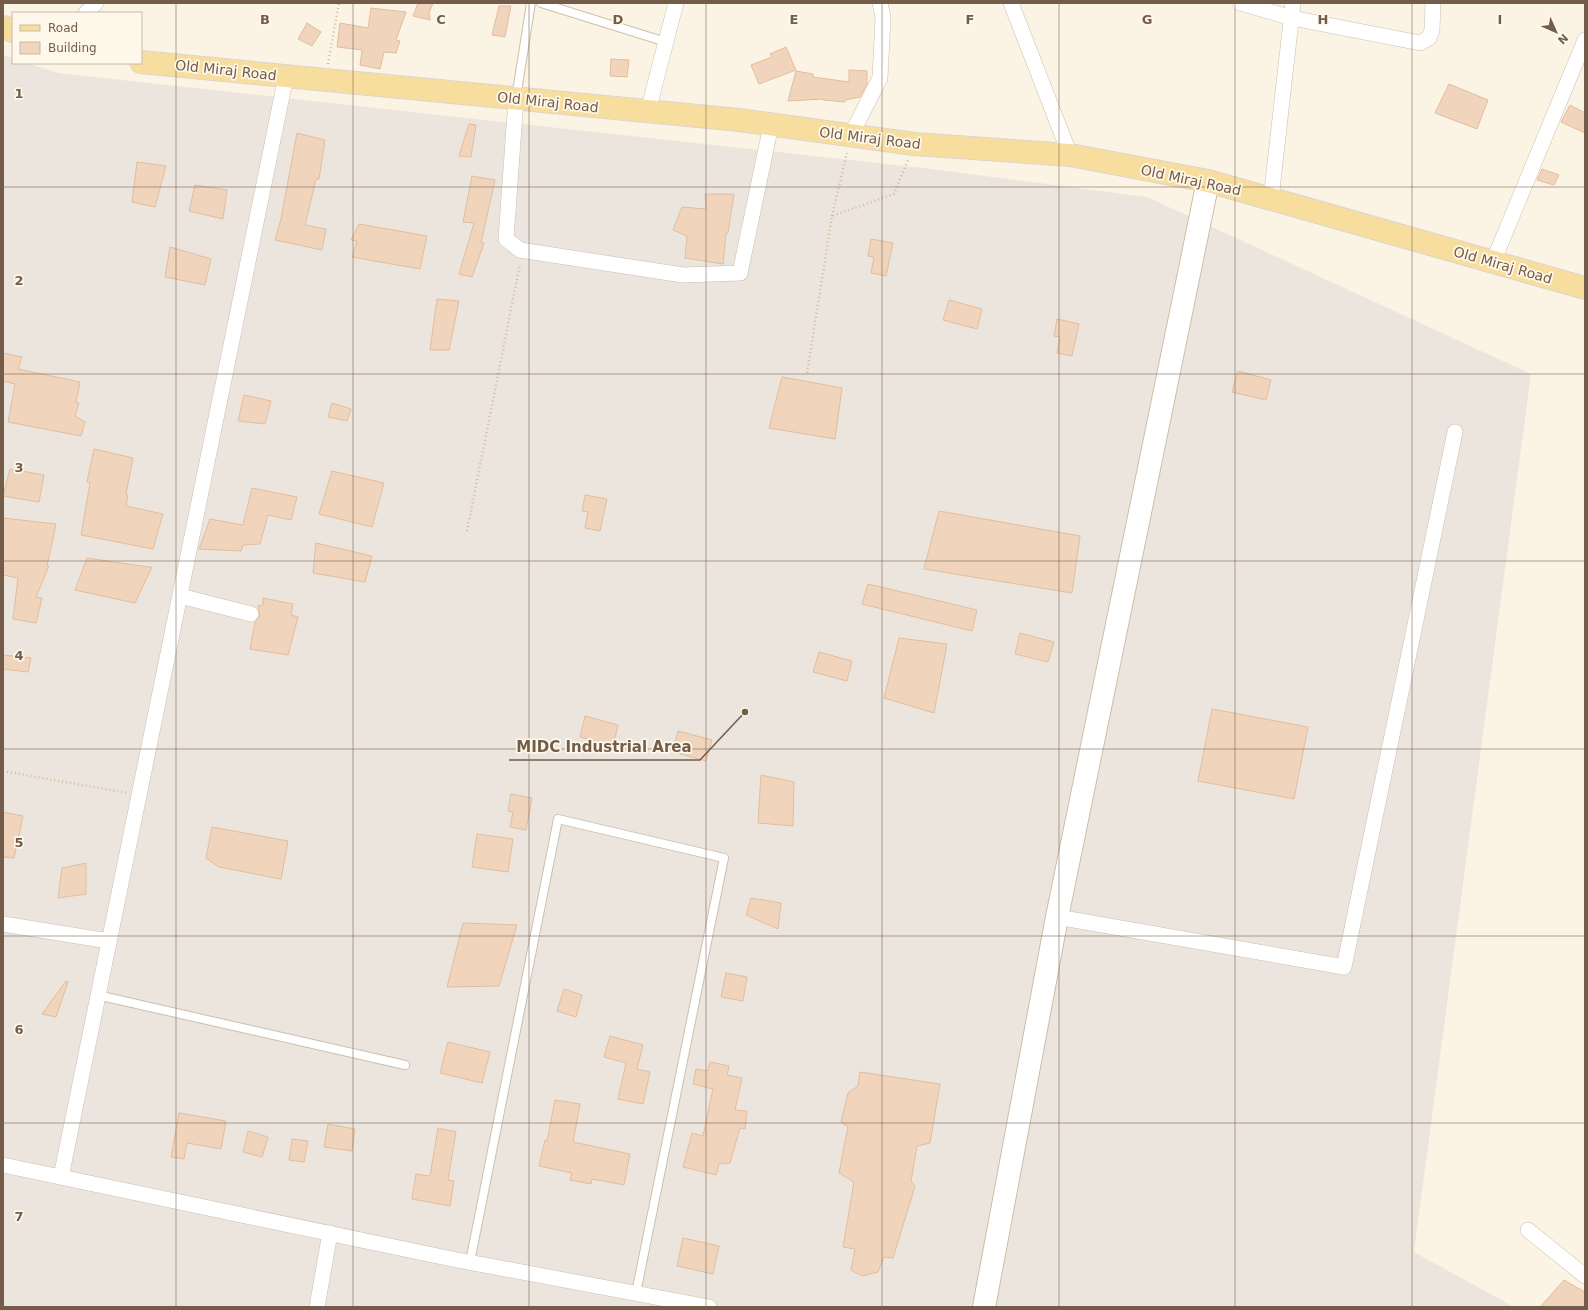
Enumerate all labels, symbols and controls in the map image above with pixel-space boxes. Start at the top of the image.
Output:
legend [12,12,142,64]
text: B [260,12,270,27]
text: C [436,12,446,27]
text: D [613,12,624,27]
text: E [790,12,798,27]
text: F [966,12,974,27]
text: G [1142,12,1152,27]
text: H [1318,12,1328,27]
text: I [1498,12,1502,27]
north arrow [1536,12,1576,52]
text: Road [48,21,78,35]
text: N [1555,31,1571,47]
text: Building [48,41,97,55]
street label: Old Miraj Road [174,57,278,83]
text: 1 [14,86,24,101]
street label: Old Miraj Road [496,89,600,115]
street label: Old Miraj Road [818,124,922,152]
street label: Old Miraj Road [1139,162,1243,198]
street label: Old Miraj Road [1452,243,1554,287]
text: 2 [14,273,24,288]
text: 3 [14,460,24,475]
text: 4 [14,648,24,663]
callout: MIDC Industrial Area [509,733,700,760]
text: MIDC Industrial Area [516,738,692,756]
text: 5 [14,835,24,850]
text: 6 [14,1022,24,1037]
text: 7 [14,1209,24,1224]

